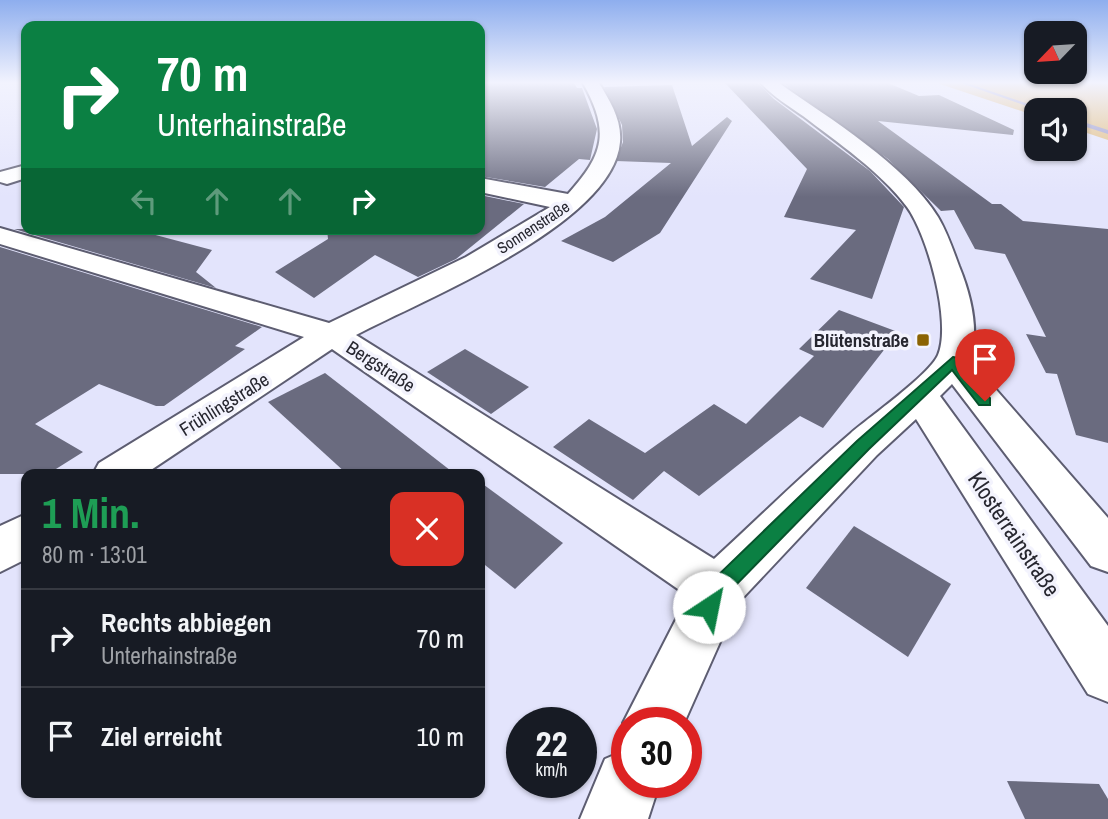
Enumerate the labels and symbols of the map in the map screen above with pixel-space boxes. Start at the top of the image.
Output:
north arrow [1024,21,1087,84]
street label: Sonnenstraße [492,195,574,259]
place label: Blütenstraße [814,327,909,353]
pin [955,329,1015,401]
marker: Blütenstraße [915,332,931,348]
street label: Bergstraße [342,334,420,398]
street label: Frühlingstraße [174,366,274,442]
street label: Klosterrainstraße [961,465,1068,602]
position arrow [672,570,746,644]
speed limit sign: 30 [611,707,702,798]

